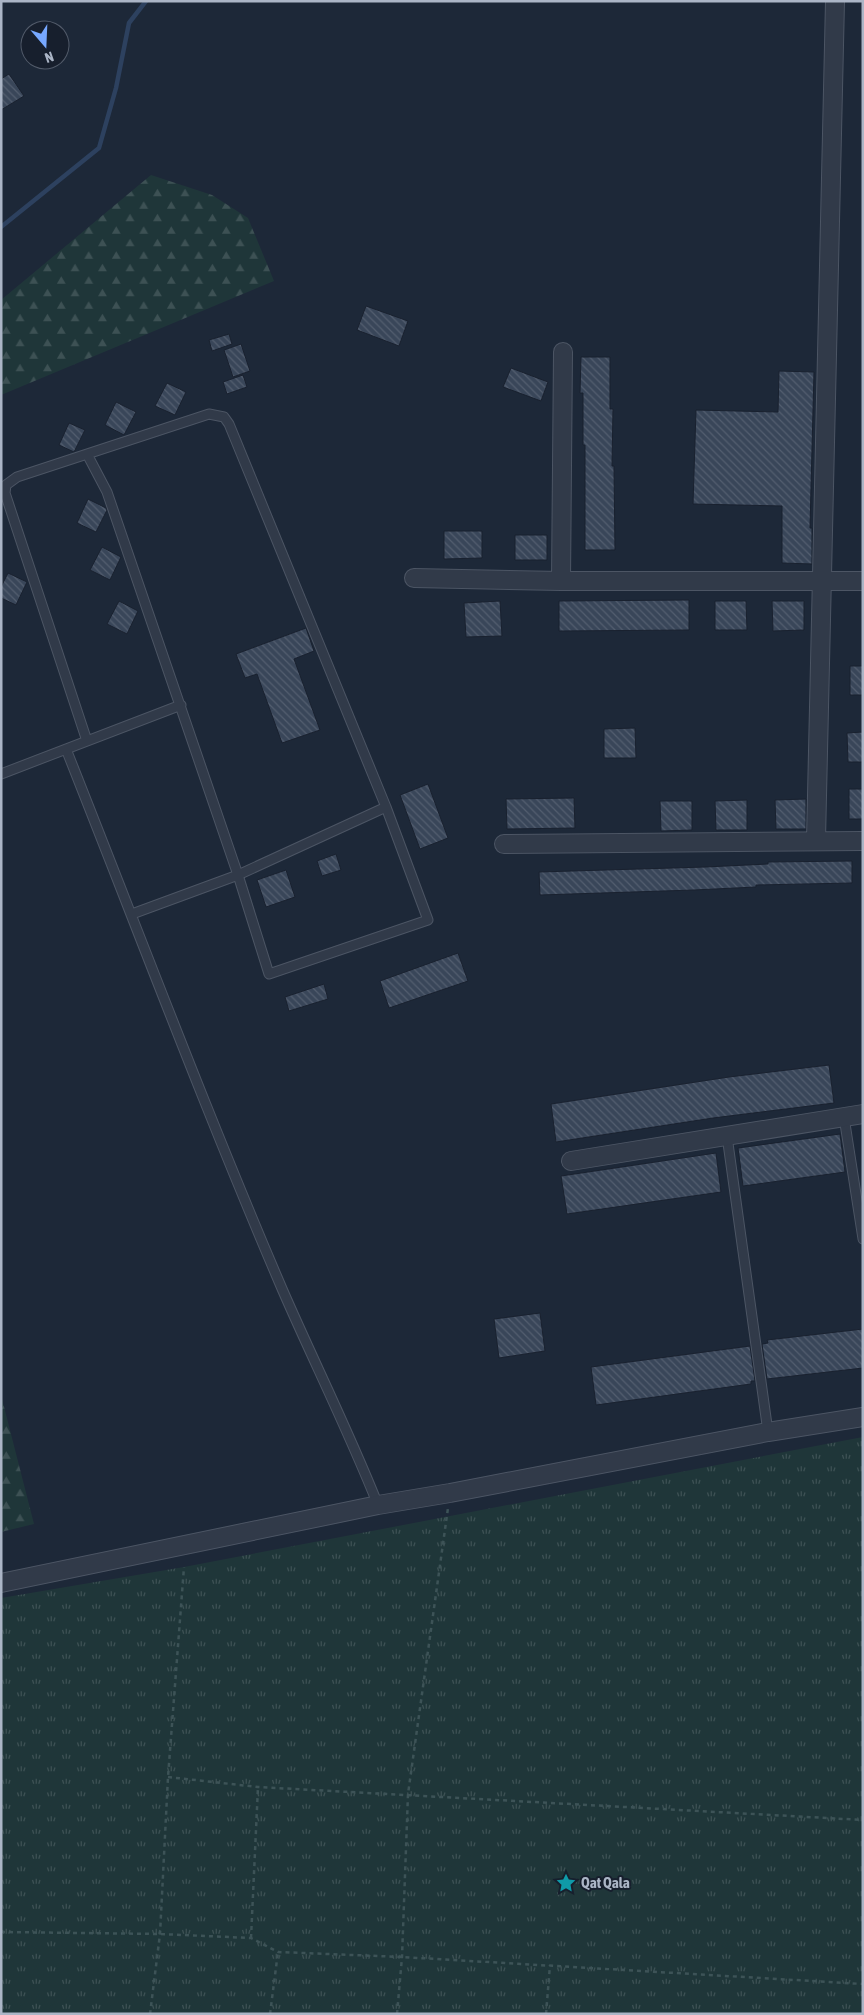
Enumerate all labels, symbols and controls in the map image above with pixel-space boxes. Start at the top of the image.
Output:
north arrow [20,20,70,70]
text: N [43,48,56,66]
place icon: Qat Qala [555,1872,577,1894]
place label: Qat Qala [581,1874,630,1891]

